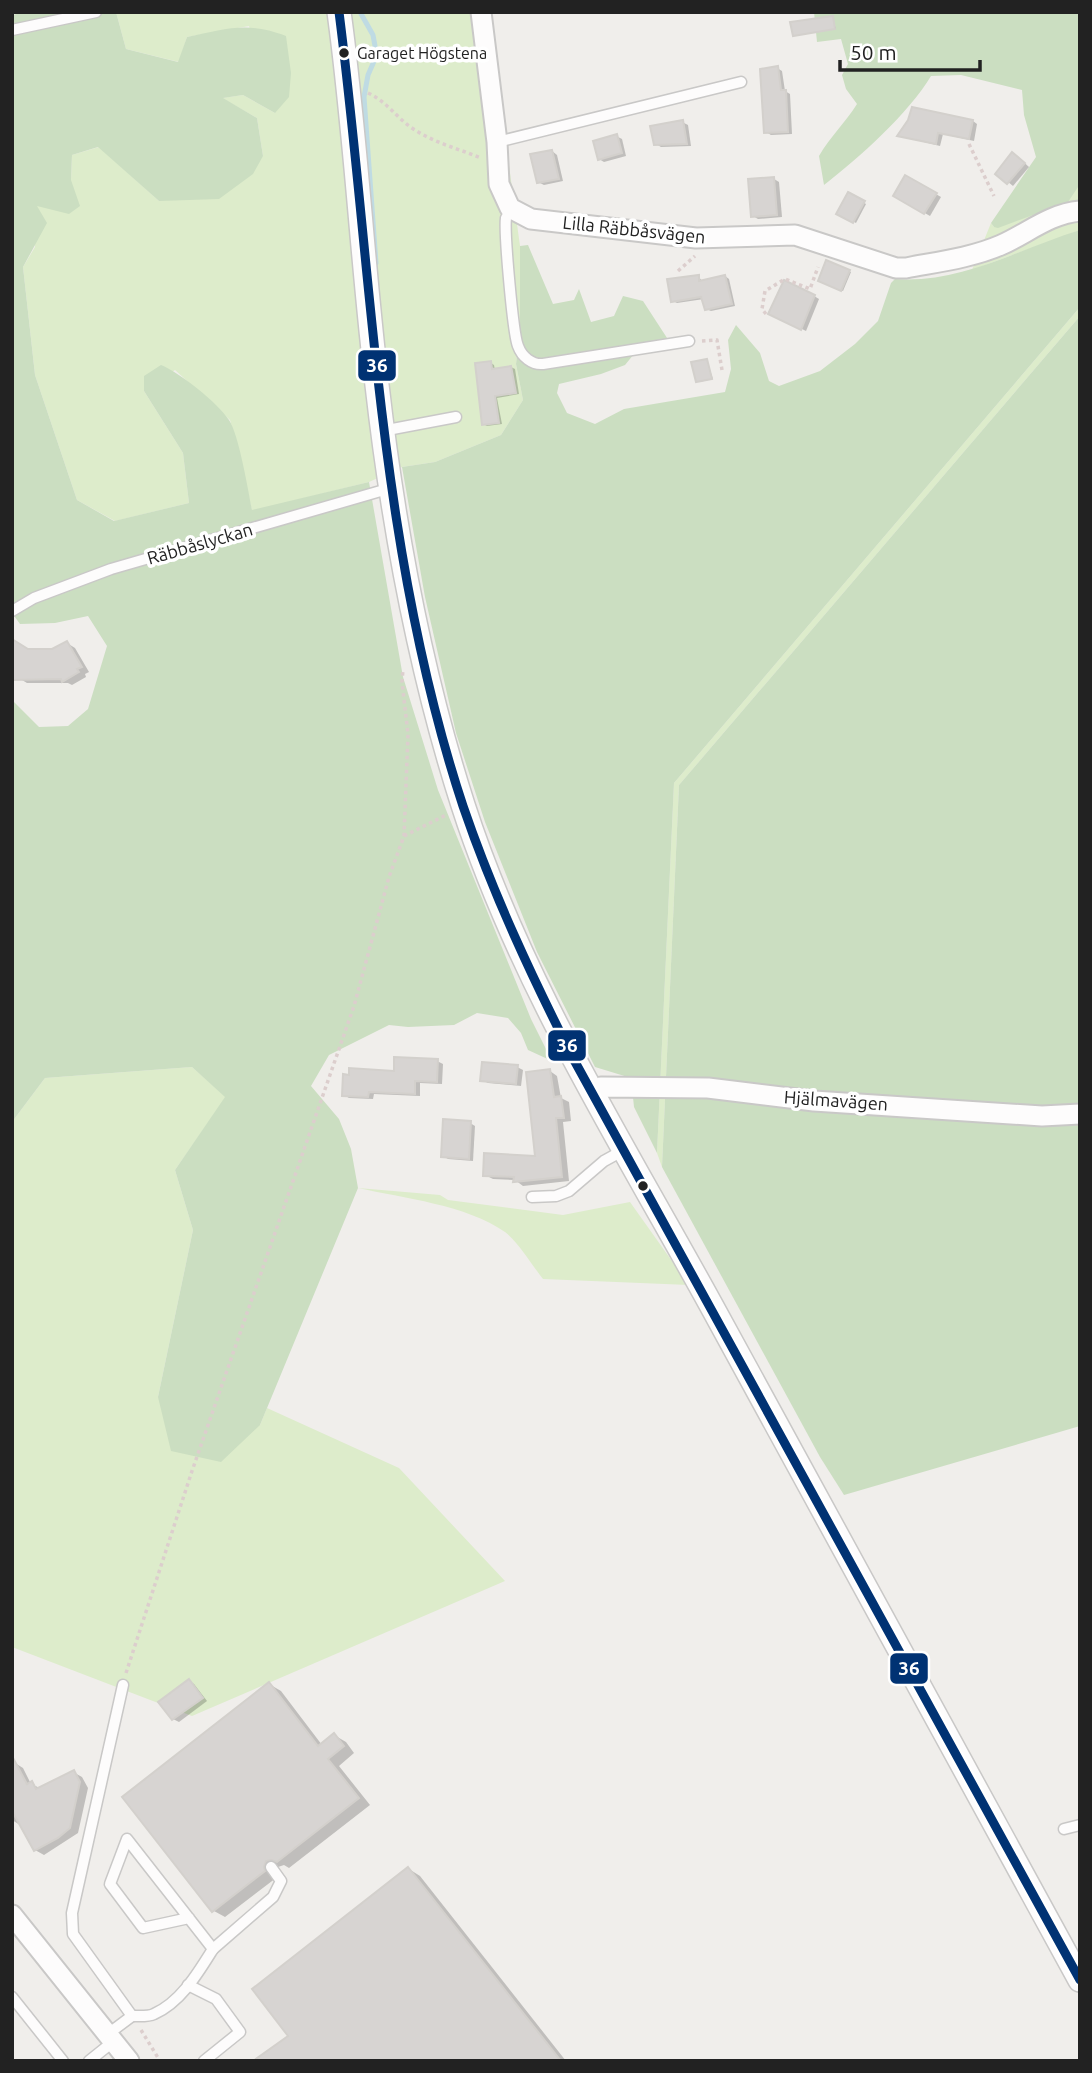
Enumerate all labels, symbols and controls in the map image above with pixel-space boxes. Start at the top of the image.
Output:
scale bar [840,28,980,72]
text: 50 m [850,40,897,64]
place label: Garaget Högstena [357,44,487,62]
marker: Garaget Högstena [337,46,351,60]
street label: Lilla Räbbåsvägen [562,212,707,246]
line badge: 36 [357,349,397,382]
text: 36 [366,354,388,376]
street label: Räbbåslyckan [145,518,255,568]
line badge: 36 [547,1029,587,1062]
text: 36 [556,1034,578,1056]
street label: Hjälmavägen [783,1086,889,1114]
unlabelled marker [636,1179,650,1193]
line badge: 36 [889,1652,929,1685]
text: 36 [898,1657,920,1679]

